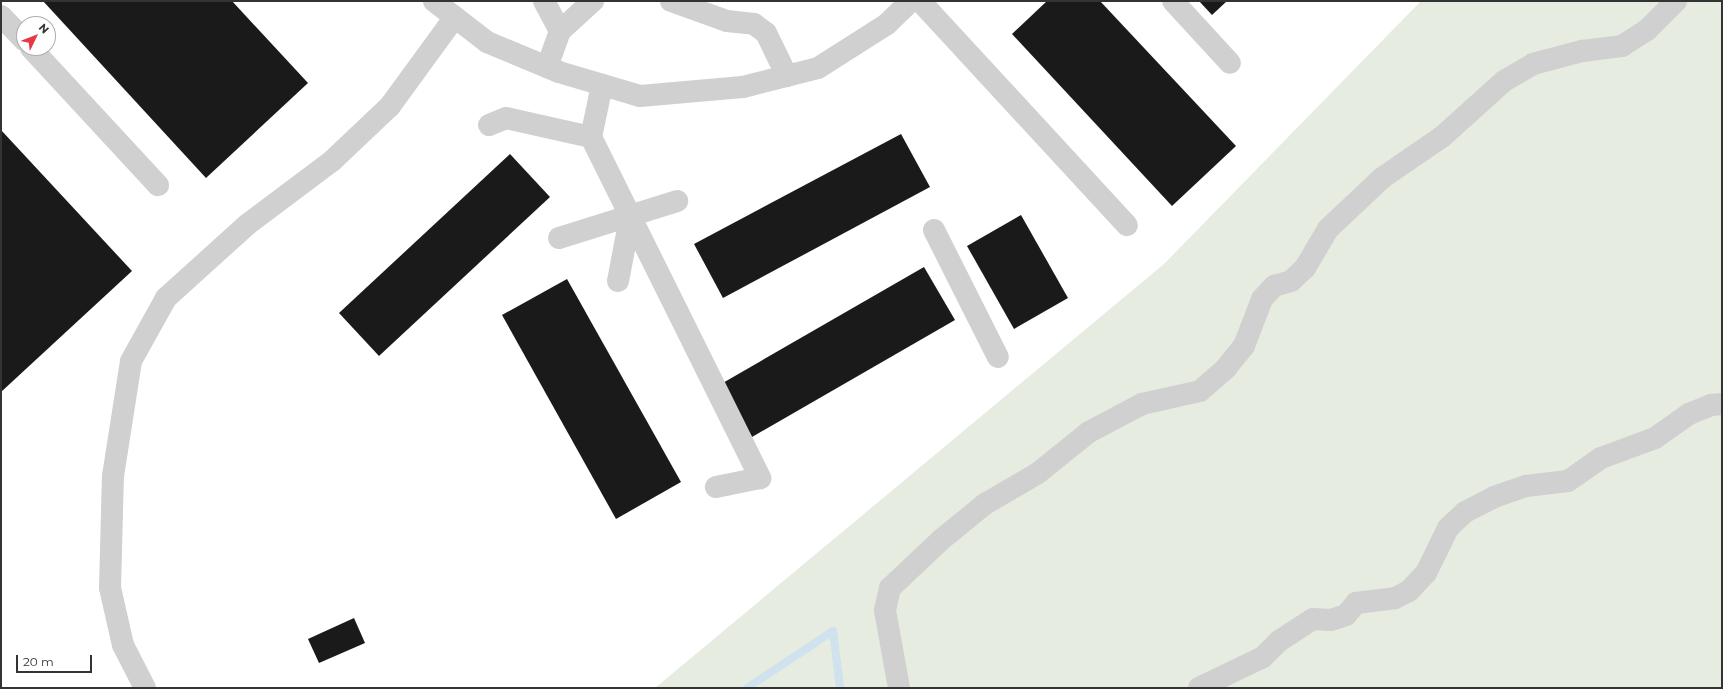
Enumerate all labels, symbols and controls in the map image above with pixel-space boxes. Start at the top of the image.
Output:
north arrow [16,16,56,56]
text: N [36,20,52,37]
scale bar [18,647,94,673]
text: 20 m [23,654,54,669]

